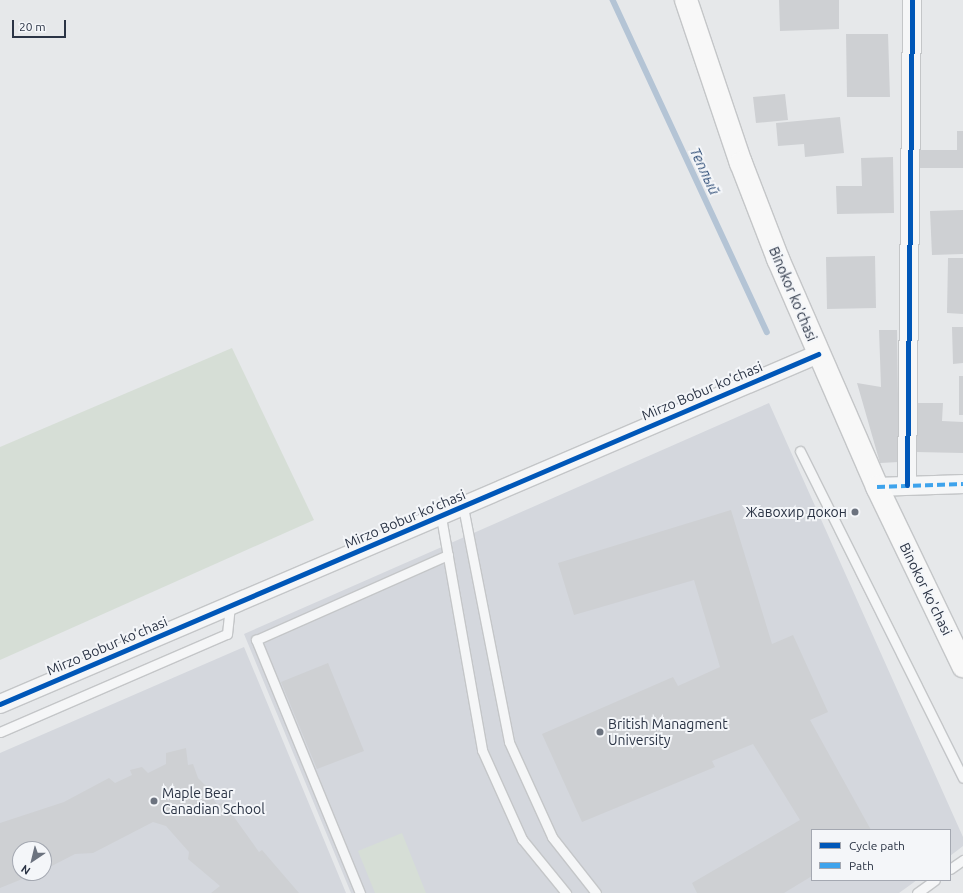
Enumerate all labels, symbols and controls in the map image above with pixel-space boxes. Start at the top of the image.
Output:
scale bar [14,12,68,38]
text: 20 m [19,20,46,33]
water label: Теплый [686,144,724,198]
street label: Binokor ko'chasi [765,244,821,344]
street label: Mirzo Bobur ko‘chasi [639,358,765,424]
street label: Mirzo Bobur ko‘chasi [342,486,468,552]
place label: Жавохир докон [746,504,847,520]
marker: Жавохир докон [850,507,860,517]
street label: Binokor ko'chasi [896,540,956,638]
street label: Mirzo Bobur ko‘chasi [44,613,170,679]
place label: British Managment University [608,716,728,748]
marker: British Managment University [595,727,605,737]
place label: Maple Bear Canadian School [162,785,265,818]
marker: Maple Bear Canadian School [149,796,159,806]
legend [811,829,951,881]
text: Cycle path [849,839,905,852]
north arrow [12,841,52,881]
text: Path [849,859,874,872]
text: N [19,863,32,877]

